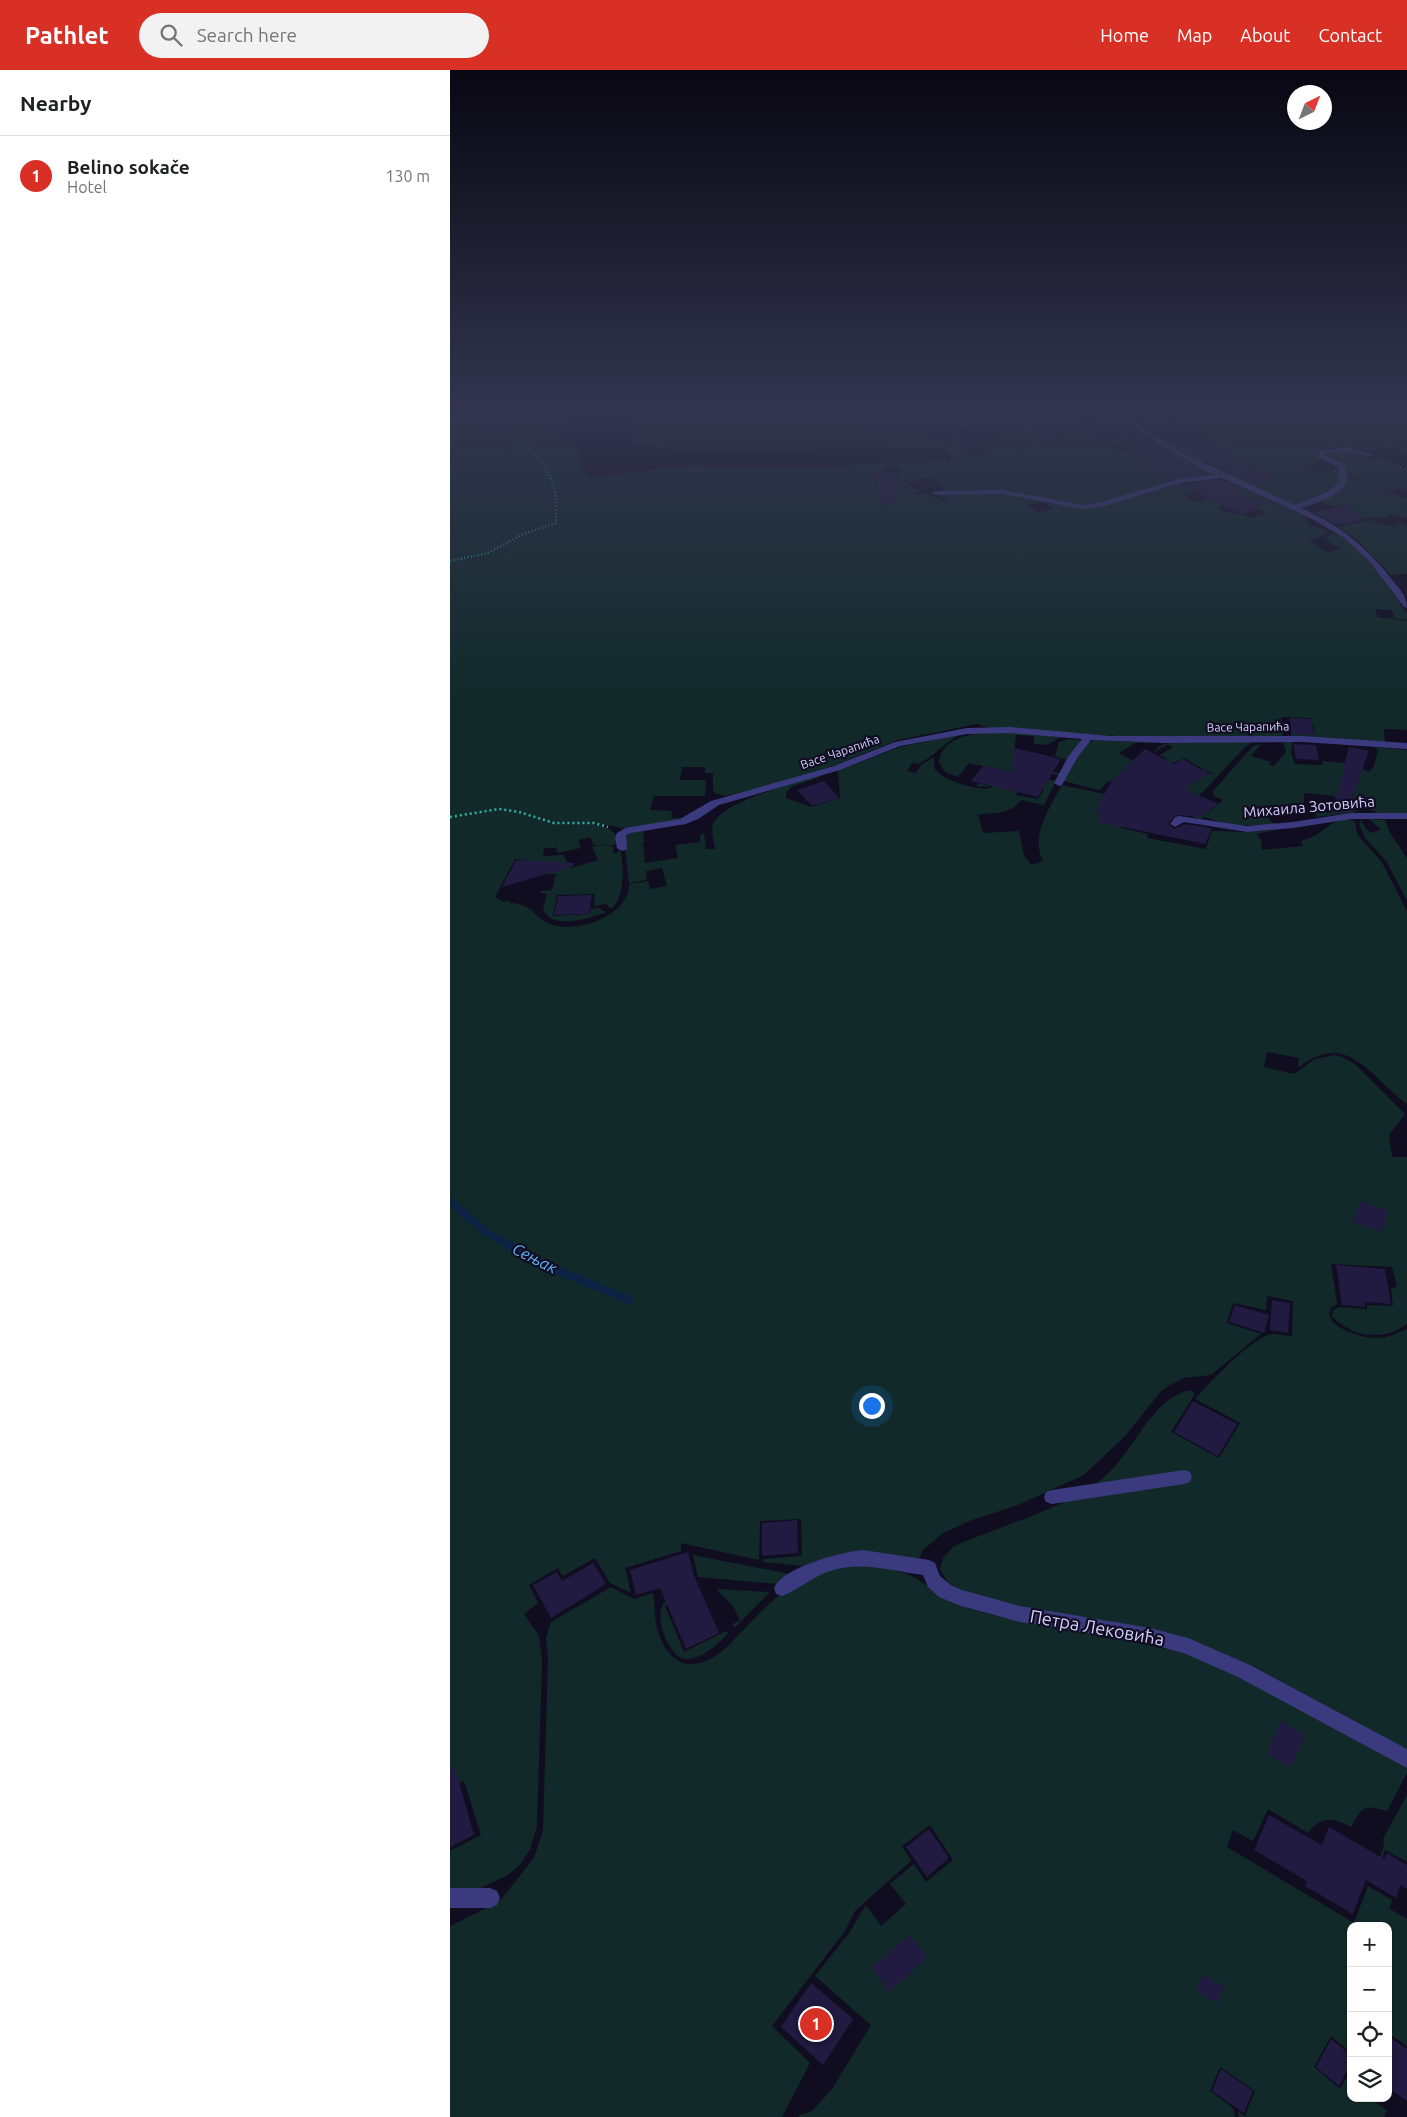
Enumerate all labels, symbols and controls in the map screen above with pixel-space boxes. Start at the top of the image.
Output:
search box [139,13,489,58]
icon: search [157,21,185,49]
text: Pathlet [25,22,109,49]
text: Search here [197,24,297,46]
text: Home [1100,25,1149,45]
text: Map [1177,25,1212,45]
text: About [1240,25,1290,45]
text: Contact [1318,25,1382,45]
north arrow [1287,85,1332,130]
text: Nearby [20,91,91,115]
text: Belino sokače [67,156,190,178]
text: 1 [31,167,41,185]
text: 130 m [385,167,430,185]
text: Hotel [67,178,107,196]
street label: Васе Чарапића [1207,719,1289,734]
street label: Васе Чарапића [799,732,881,771]
street label: Михаила Зотовића [1242,792,1375,821]
water label: Сењак [510,1239,561,1277]
your location [859,1393,885,1419]
street label: Петра Лековића [1028,1605,1166,1649]
map controls [1347,1922,1392,2102]
button: + [1347,1922,1392,1967]
button: − [1347,1967,1392,2012]
pin: 1 [800,2005,832,2043]
button: locate [1347,2012,1392,2057]
button: layers [1347,2057,1392,2102]

